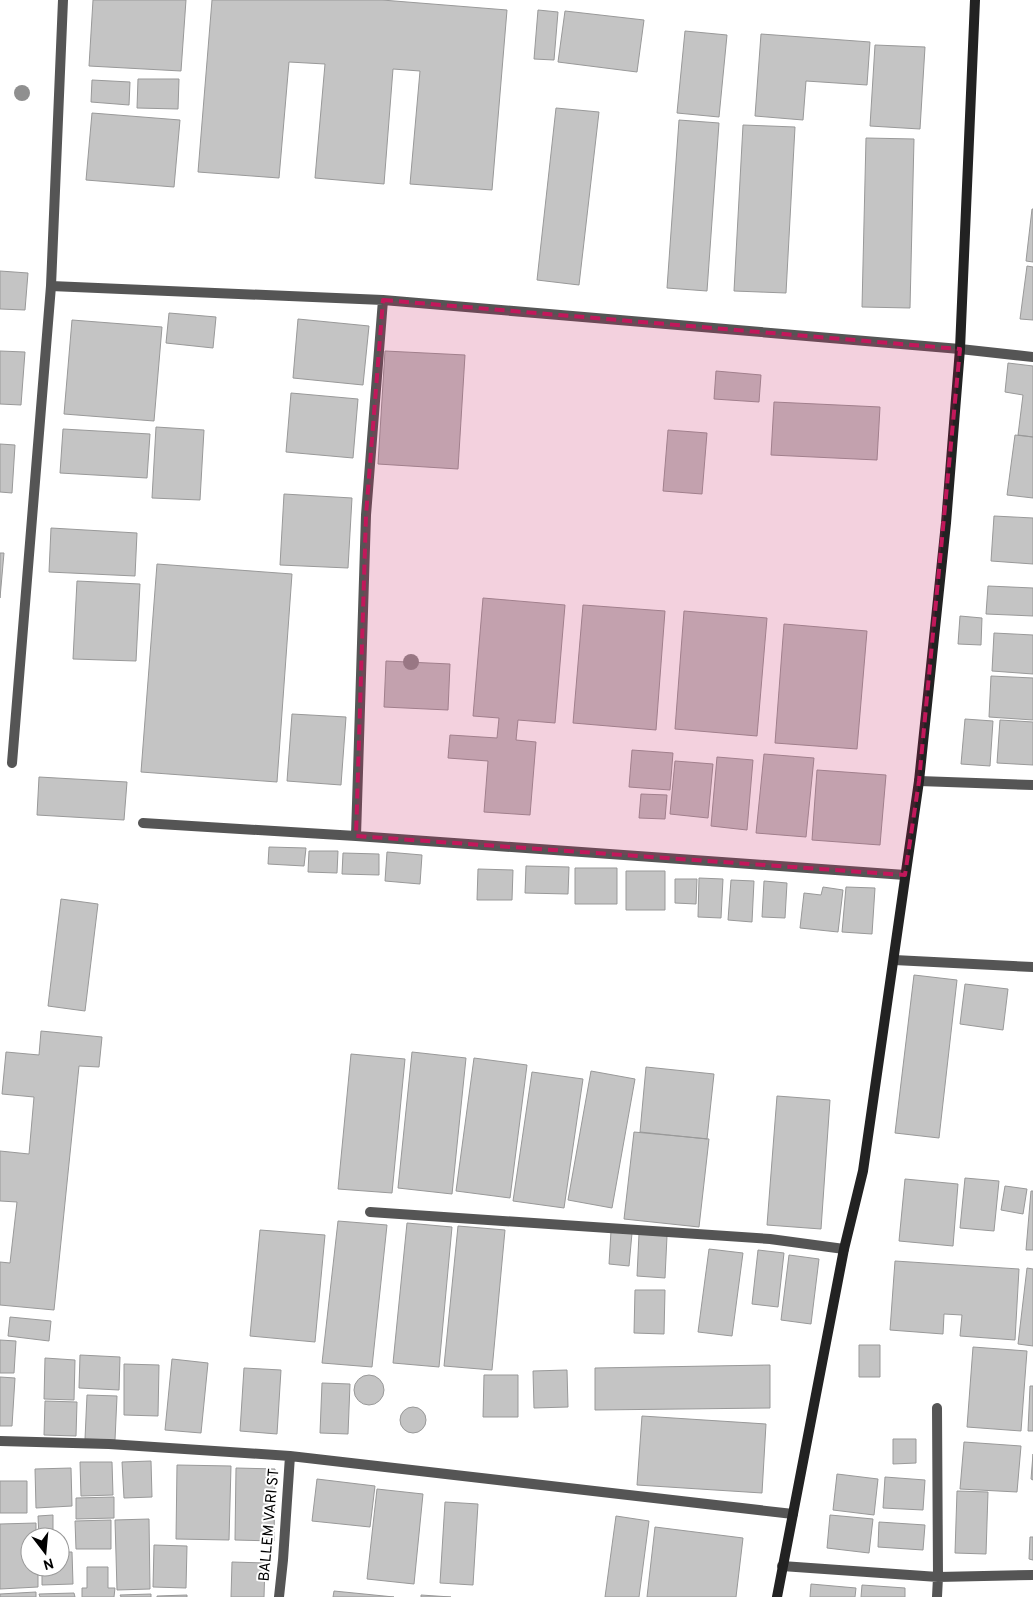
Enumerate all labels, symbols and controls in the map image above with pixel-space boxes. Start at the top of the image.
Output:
street label: BALLEM VARI ST [256,1468,284,1582]
north arrow [20,1527,70,1577]
text: N [41,1553,55,1573]

